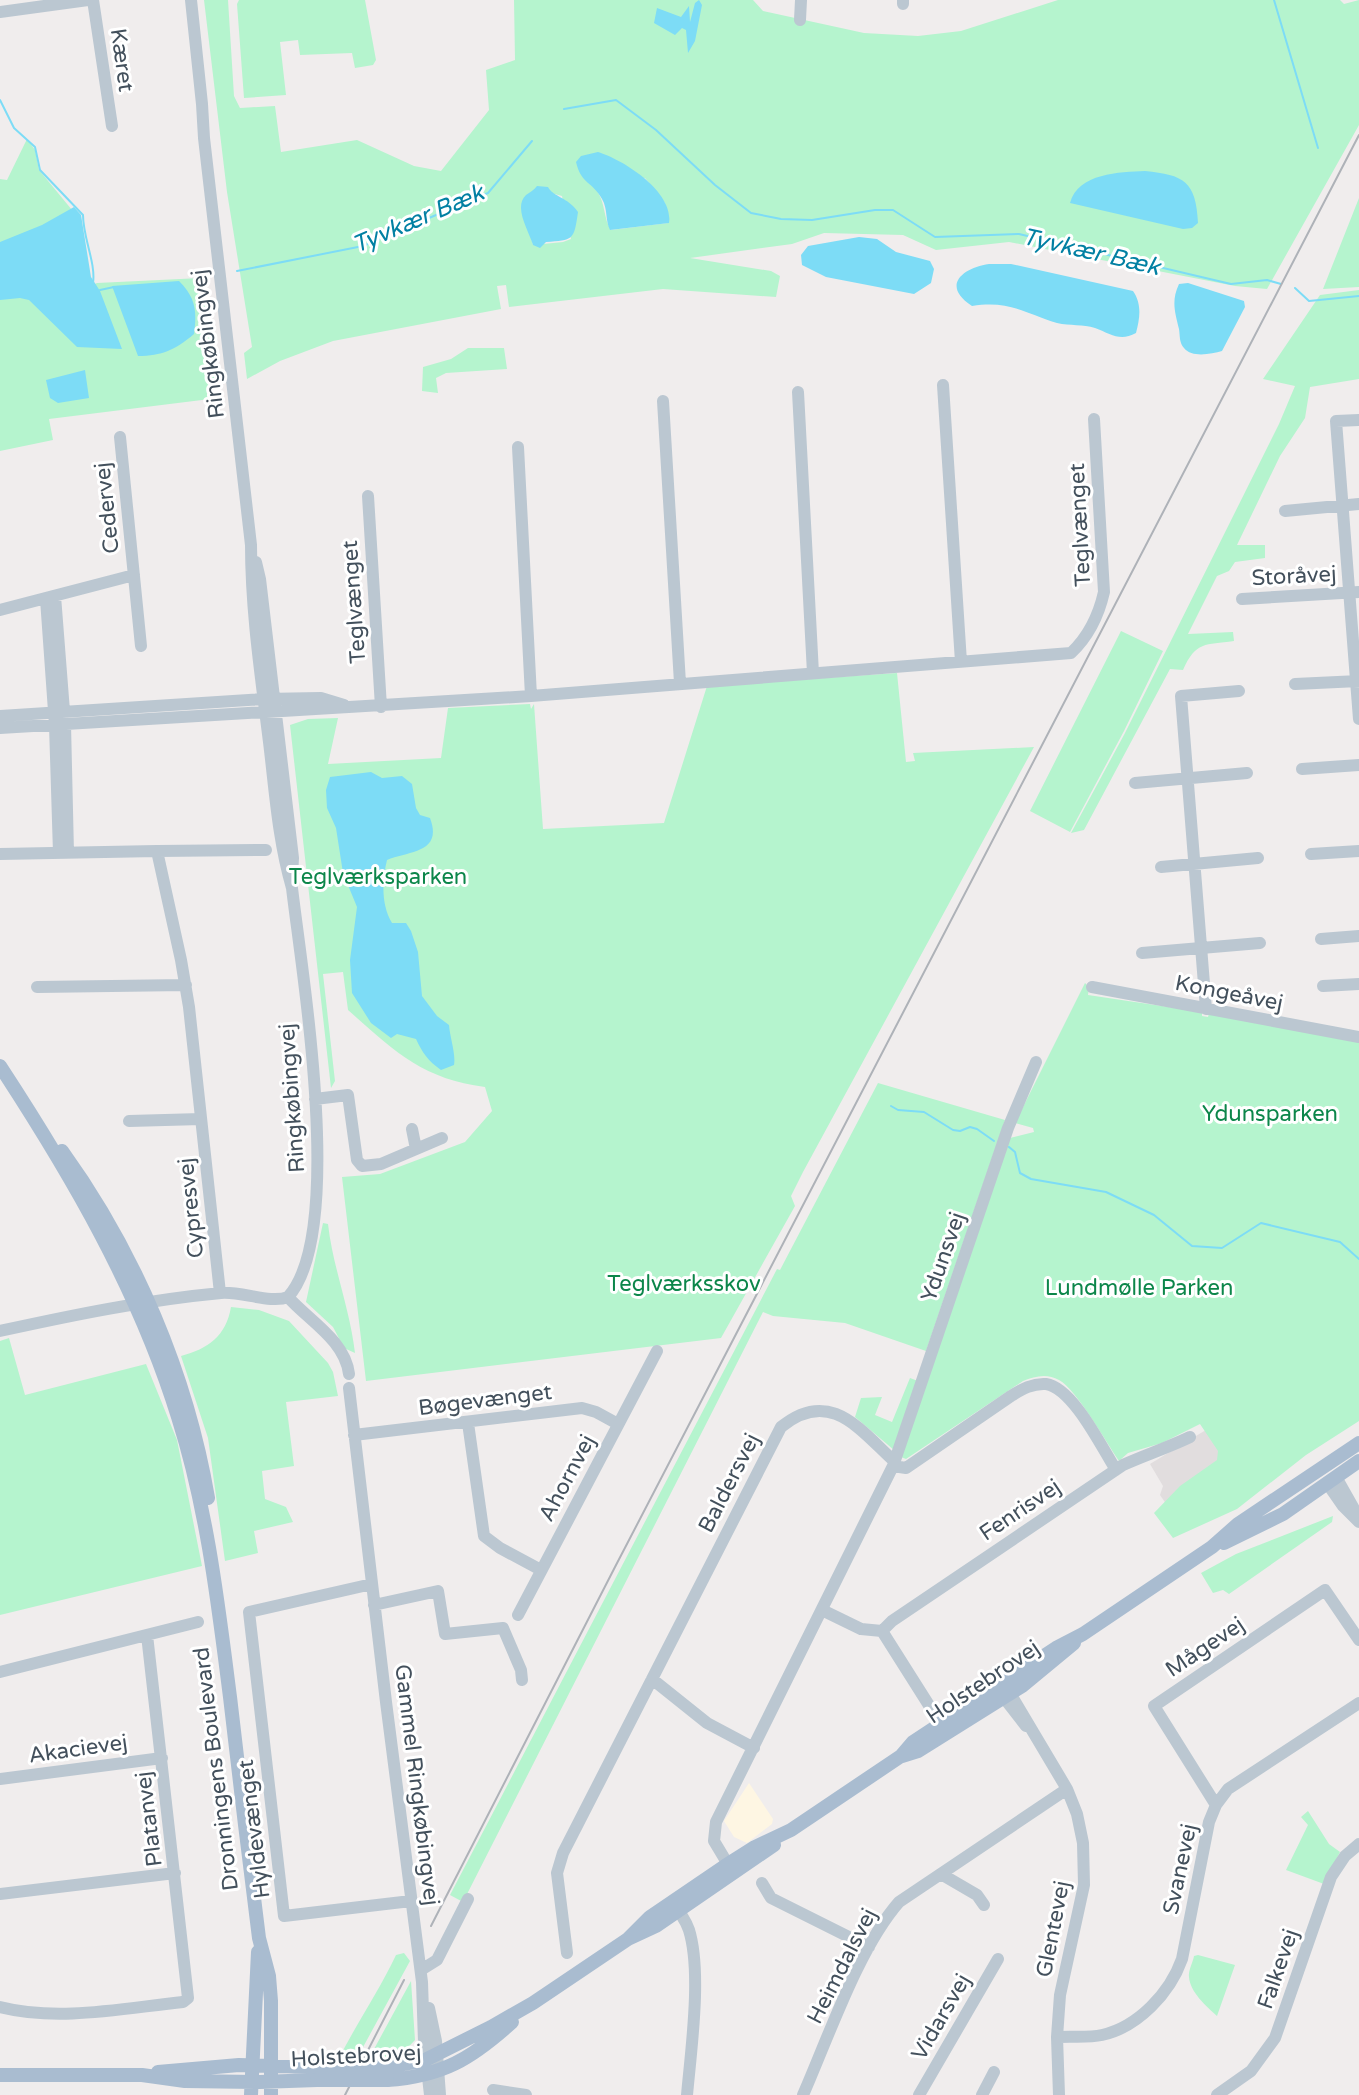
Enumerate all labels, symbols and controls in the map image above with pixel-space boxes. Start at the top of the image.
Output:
street label: Kæret [105,27,139,93]
water label: Tyvkær Bæk [348,178,490,260]
water label: Tyvkær Bæk [1019,222,1164,282]
street label: Ringkøbingvej [186,268,230,420]
street label: Cedervej [89,461,125,555]
street label: Teglvænget [1064,463,1096,587]
street label: Teglvænget [337,539,371,665]
street label: Storåvej [1251,561,1337,591]
park label: Teglværksparken [289,864,467,890]
street label: Kongeåvej [1173,970,1285,1016]
street label: Ringkøbingvej [274,1022,310,1174]
park label: Ydunsparken [1202,1101,1338,1127]
street label: Cypresvej [173,1157,209,1259]
street label: Ydunsvej [916,1209,970,1305]
park label: Teglværksskov [607,1271,761,1297]
park label: Lundmølle Parken [1045,1275,1233,1301]
street label: Bøgevænget [417,1379,553,1421]
street label: Baldersvej [693,1429,765,1537]
street label: Ahornvej [533,1430,601,1526]
street label: Fenrisvej [974,1473,1066,1547]
street label: Mågevej [1161,1611,1249,1683]
street label: Holstebrovej [921,1635,1045,1729]
street label: Dronningens Boulevard [188,1646,244,1892]
street label: Gammel Ringkøbingvej [389,1663,445,1907]
street label: Akacievej [27,1729,129,1769]
street label: Hyldevænget [233,1758,275,1900]
street label: Platanvej [130,1770,168,1868]
street label: Svanevej [1158,1821,1202,1917]
street label: Glentevej [1031,1878,1075,1980]
street label: Heimdalsvej [802,1904,882,2028]
street label: Falkevej [1252,1925,1304,2013]
street label: Vidarsvej [906,1969,976,2065]
street label: Holstebrovej [290,2040,422,2072]

